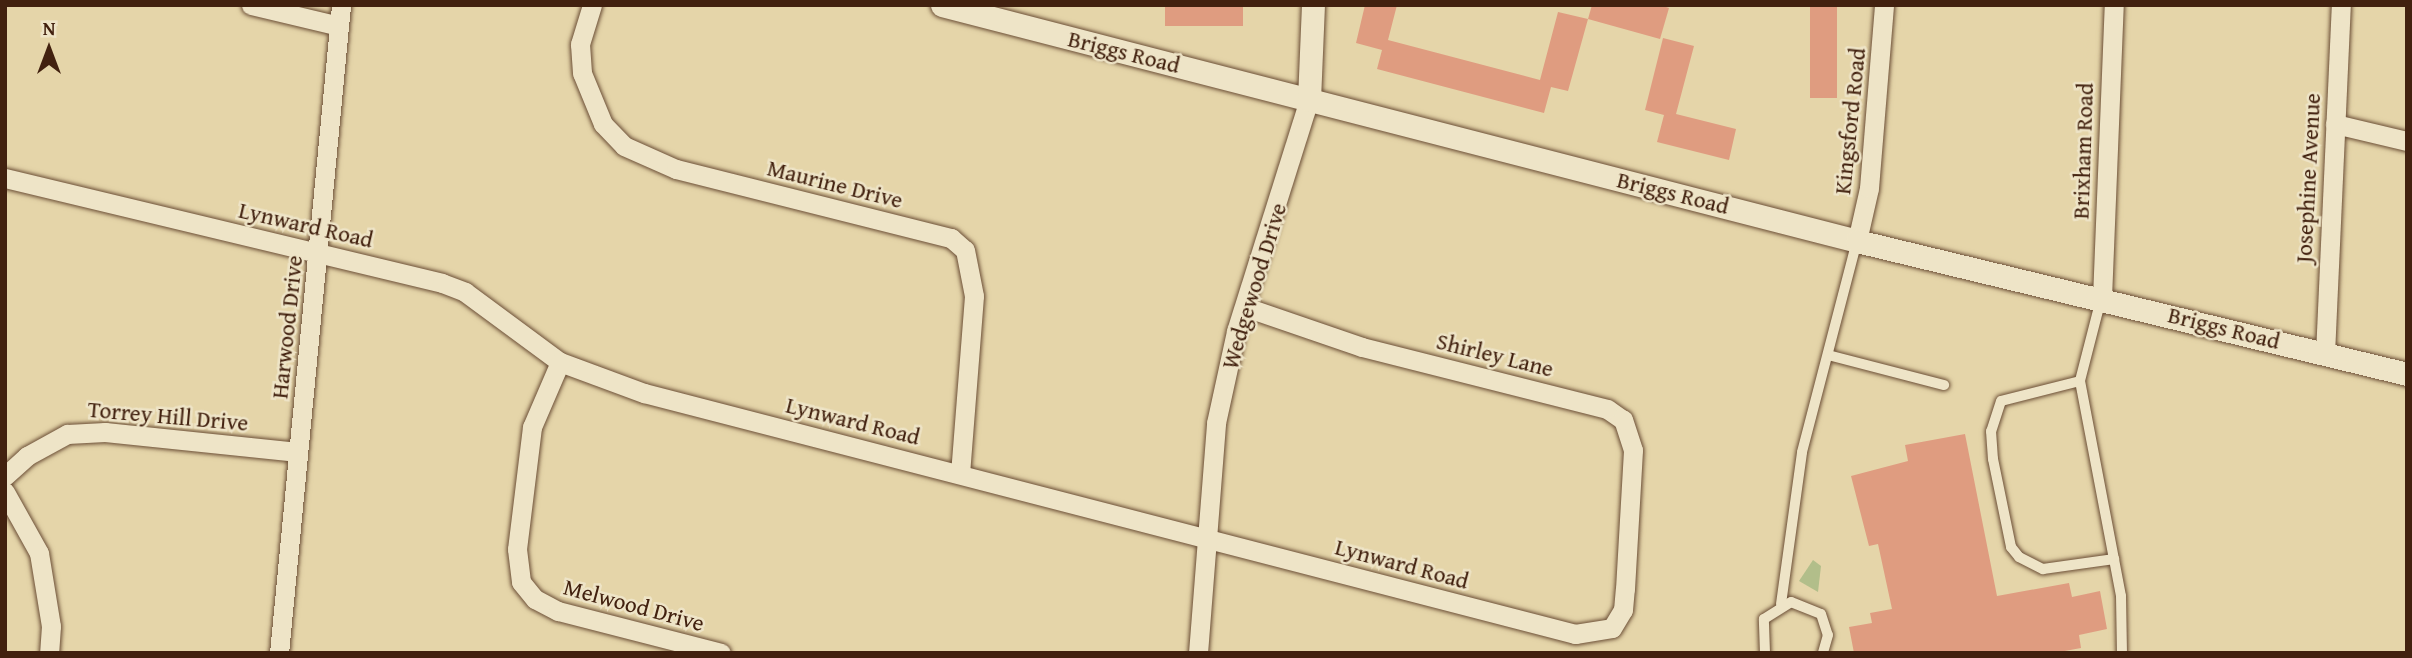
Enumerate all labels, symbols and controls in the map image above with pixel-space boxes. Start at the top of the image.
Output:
north arrow [14,14,84,84]
text: N [43,14,55,42]
street label: Briggs Road [1065,25,1183,79]
street label: Kingsford Road [1829,46,1871,196]
street label: Brixham Road [2067,82,2099,220]
street label: Josephine Avenue [2290,92,2326,264]
street label: Maurine Drive [764,154,906,214]
street label: Briggs Road [1614,166,1732,220]
street label: Lynward Road [236,196,376,254]
street label: Wedgewood Drive [1216,200,1292,372]
street label: Harwood Drive [266,254,308,400]
street label: Briggs Road [2165,301,2283,355]
street label: Shirley Lane [1434,327,1556,383]
street label: Lynward Road [783,391,923,451]
street label: Torrey Hill Drive [87,395,249,437]
street label: Lynward Road [1332,533,1472,595]
street label: Melwood Drive [561,573,707,637]

